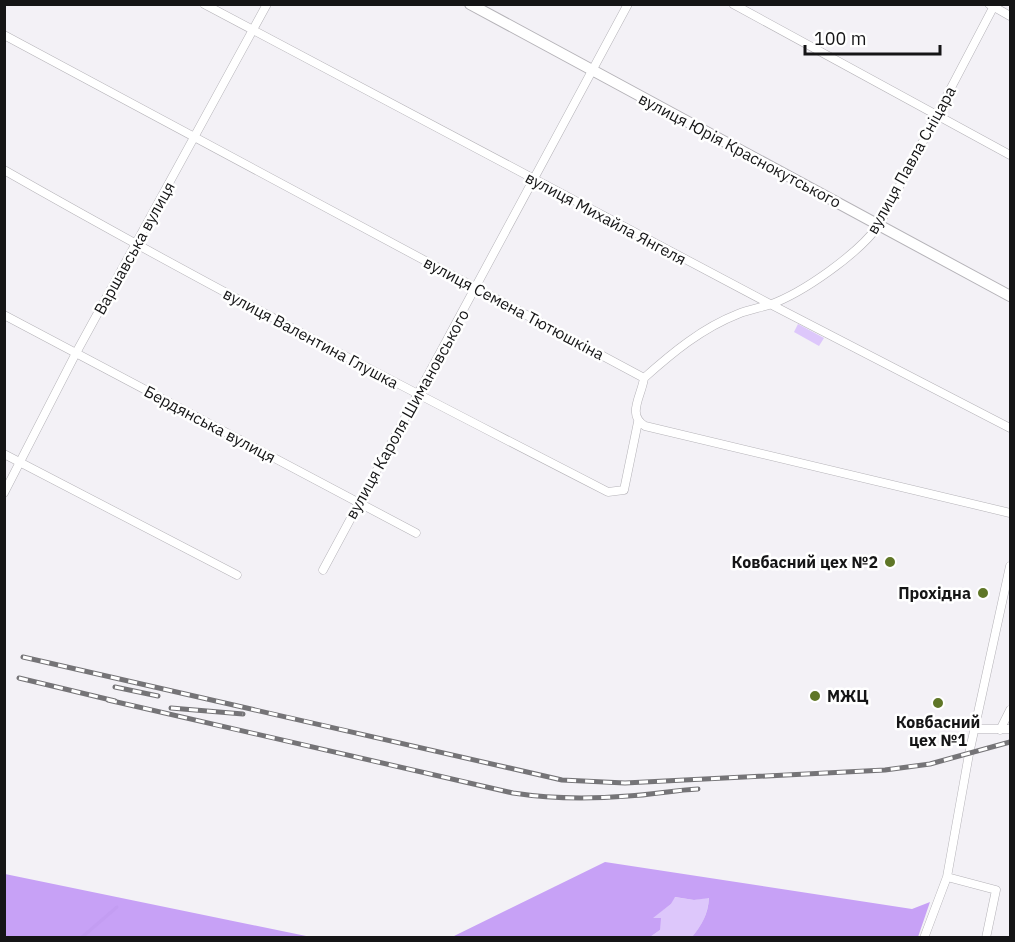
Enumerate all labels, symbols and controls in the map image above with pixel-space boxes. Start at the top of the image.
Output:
scale bar [805,18,940,56]
text: 100 m [814,27,866,50]
street label: вулиця Павла Сніцара [862,82,960,237]
street label: вулиця Юрія Краснокутського [635,88,845,212]
street label: вулиця Михайла Янгеля [522,167,690,269]
street label: Варшавська вулиця [89,178,179,318]
street label: вулиця Семена Тютюшкіна [420,252,608,364]
street label: вулиця Валентина Глушка [220,283,403,393]
street label: вулиця Кароля Шимановського [341,306,473,522]
street label: Бердянська вулиця [141,381,279,467]
place label: Ковбасний цех №2 [732,552,878,572]
marker: Ковбасний цех №2 [883,555,897,569]
place label: Прохідна [898,583,971,603]
marker: Прохідна [976,586,990,600]
place label: МЖЦ [827,686,869,706]
marker: МЖЦ [808,689,822,703]
marker: Ковбасний цех №1 [931,696,945,710]
place label: Ковбасний цех №1 [896,712,980,750]

